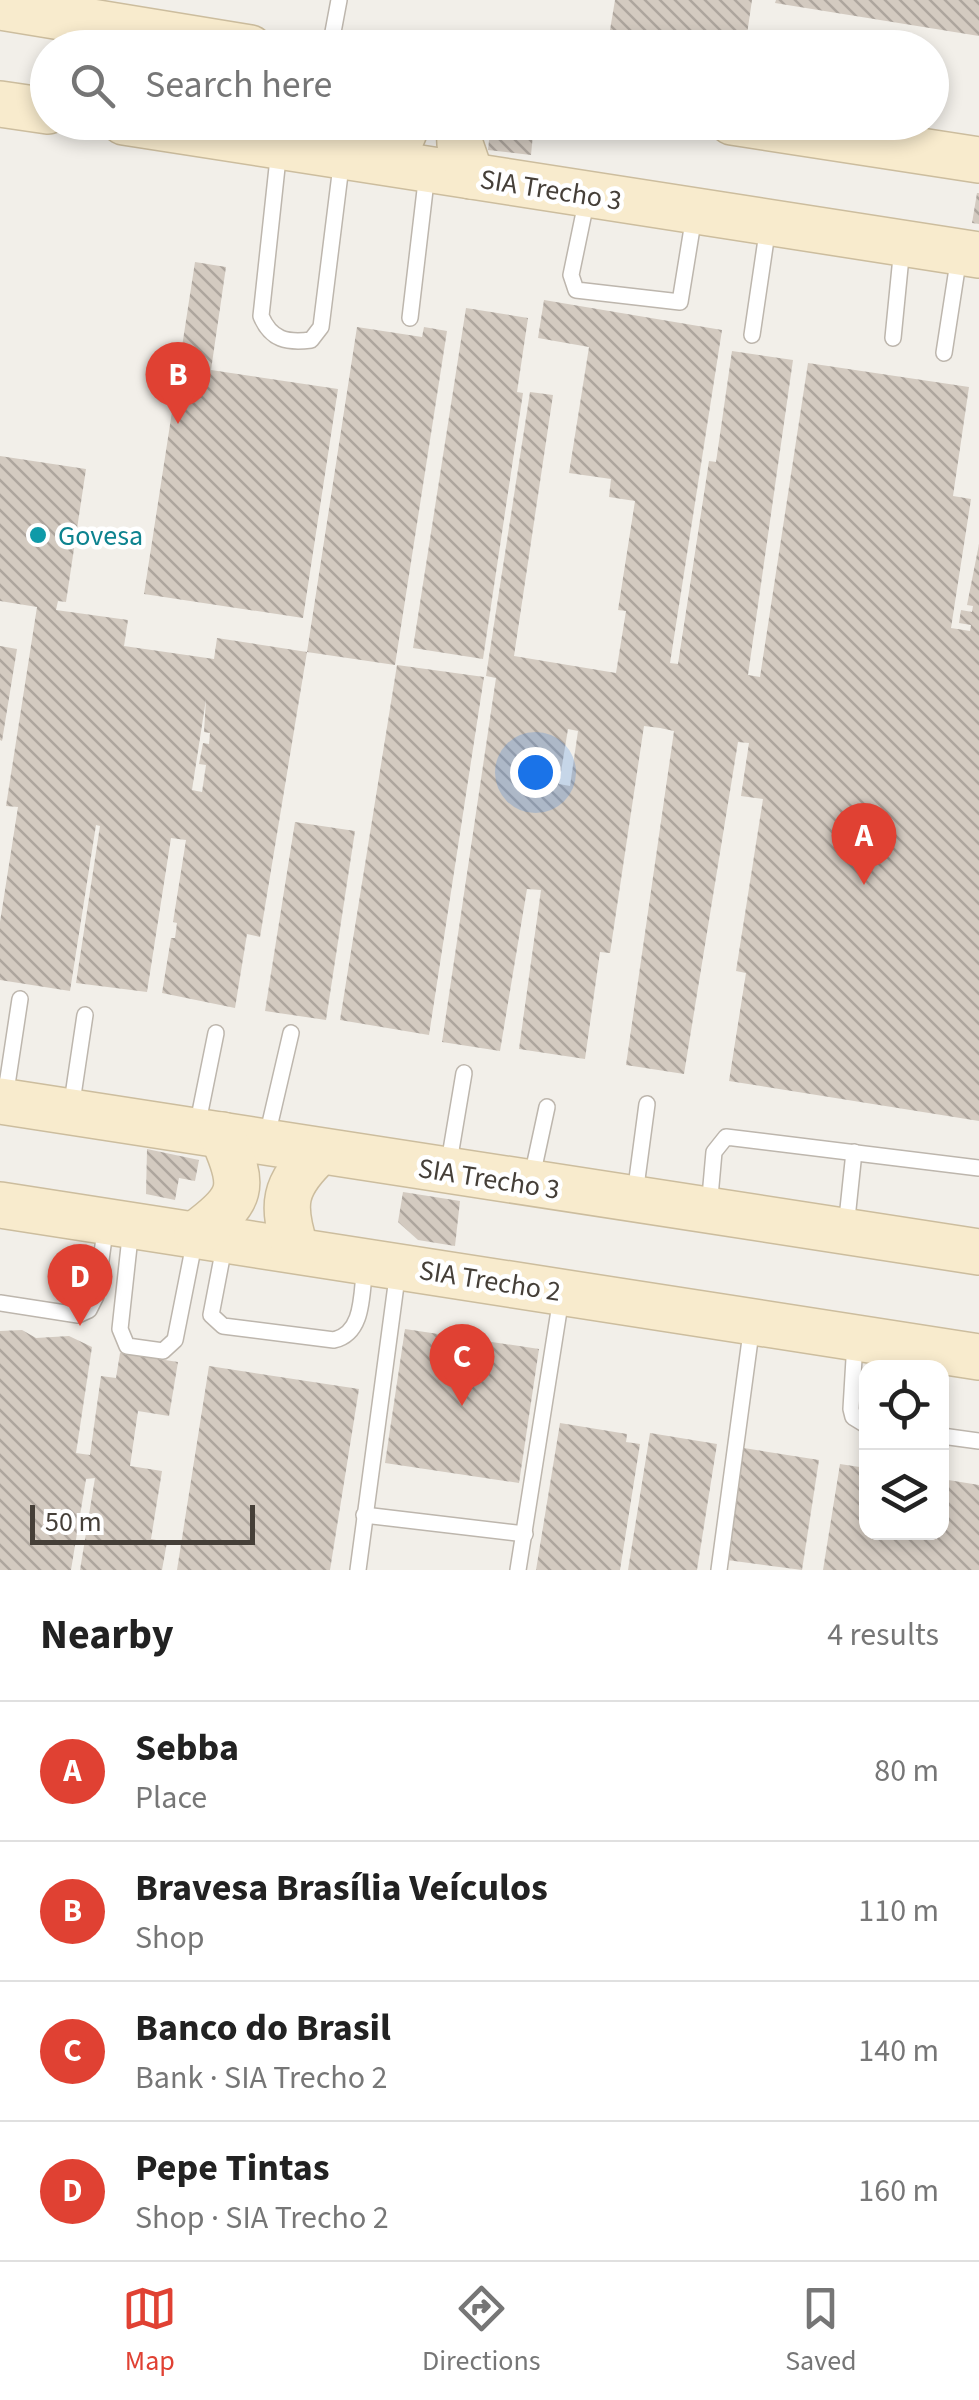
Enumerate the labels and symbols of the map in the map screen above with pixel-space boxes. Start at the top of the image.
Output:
street label: SIA Trecho 3 [477,159,625,221]
pin: B [146,342,210,424]
place label: Govesa [58,516,143,556]
marker: Govesa [27,524,49,546]
your location [510,747,561,798]
pin: A [832,802,896,885]
street label: SIA Trecho 3 [415,1148,563,1210]
pin: D [48,1244,112,1326]
street label: SIA Trecho 2 [416,1250,564,1312]
pin: C [430,1324,494,1406]
scale bar [30,1500,255,1544]

